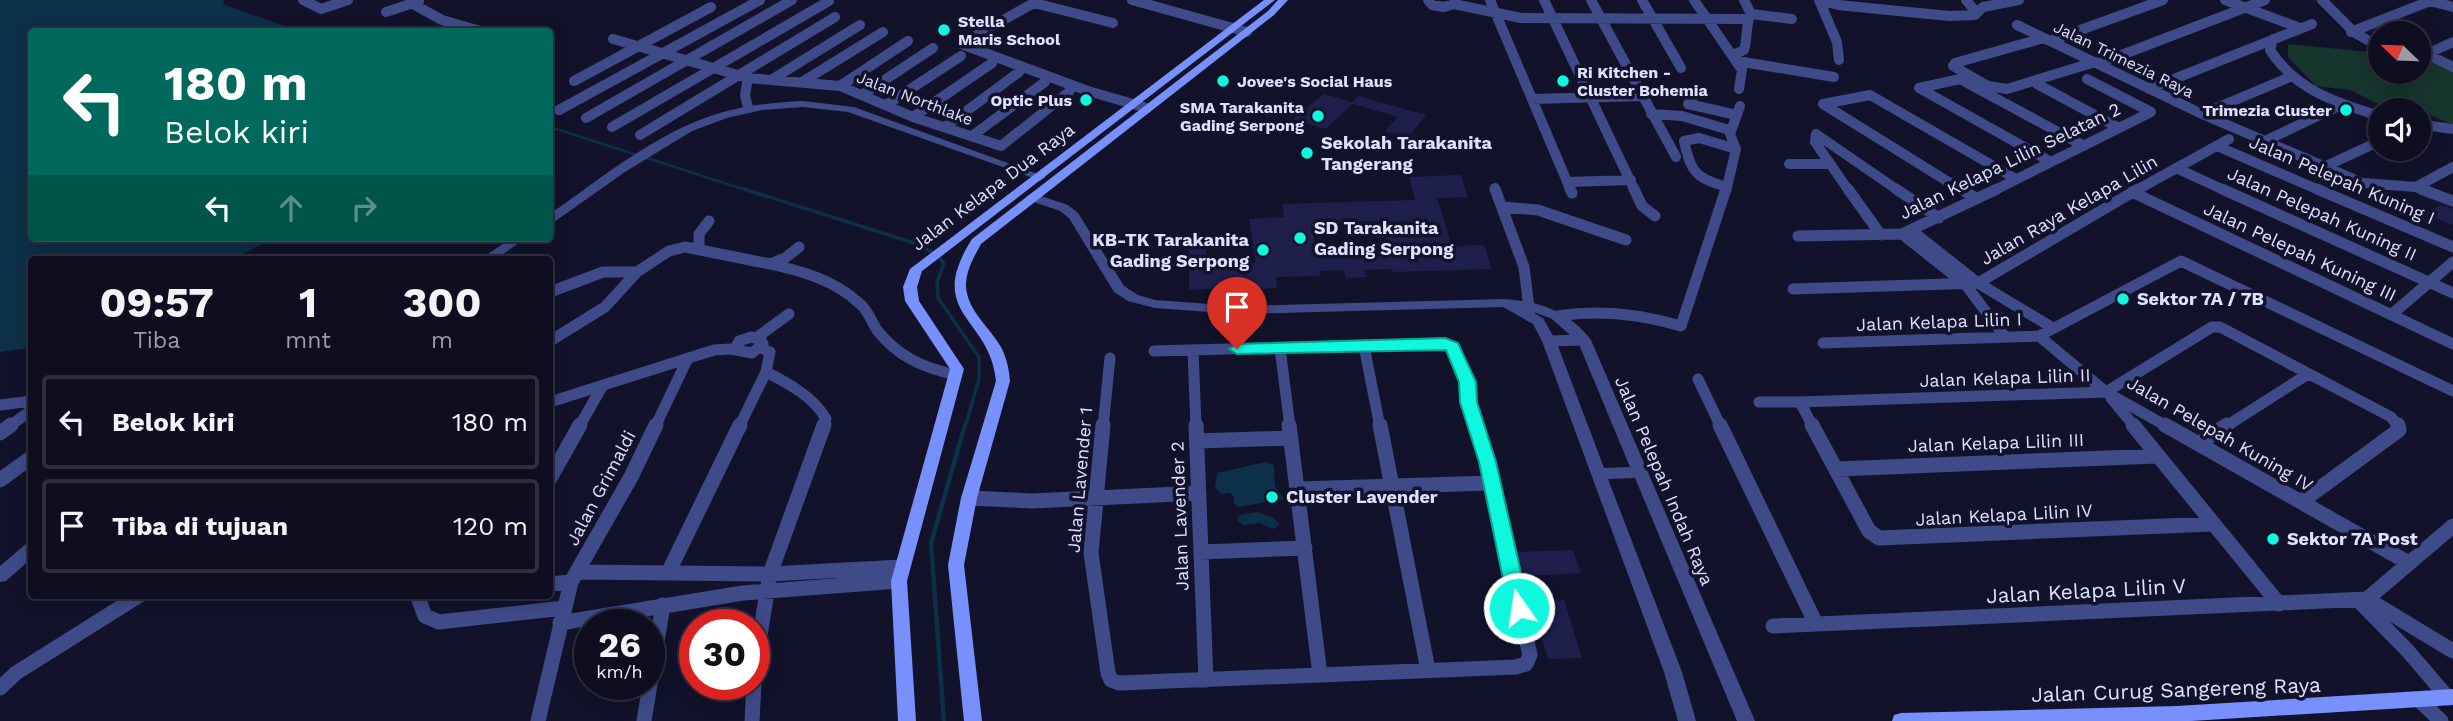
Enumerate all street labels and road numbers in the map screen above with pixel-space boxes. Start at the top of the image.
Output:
street label: Jalan Trimezia Raya [2050,17,2197,102]
street label: Jalan Northlake [854,68,976,129]
street label: Jalan Kelapa Lilin Selatan 2 [1896,98,2124,223]
street label: Jalan Kelapa Dua Raya [907,119,1078,255]
street label: Jalan Pelepah Kuning I [2246,131,2438,228]
street label: Jalan Raya Kelapa Lilin [1976,150,2161,269]
street label: Jalan Pelepah Kuning II [2224,162,2420,265]
street label: Jalan Pelepah Kuning III [2201,198,2400,305]
street label: Jalan Kelapa Lilin I [1856,308,2022,335]
street label: Jalan Kelapa Lilin II [1919,364,2091,391]
street label: Jalan Pelepah Kuning IV [2124,372,2317,496]
street label: Jalan Pelepah Indah Raya [1611,373,1718,588]
street label: Jalan Lavender 1 [1063,406,1096,554]
street label: Jalan Grimaldi [561,427,640,549]
street label: Jalan Kelapa Lilin III [1907,429,2085,456]
street label: Jalan Lavender 2 [1166,441,1193,591]
street label: Jalan Kelapa Lilin IV [1915,499,2093,530]
street label: Jalan Kelapa Lilin V [1985,573,2187,608]
street label: Jalan Curug Sangereng Raya [2031,672,2321,707]

